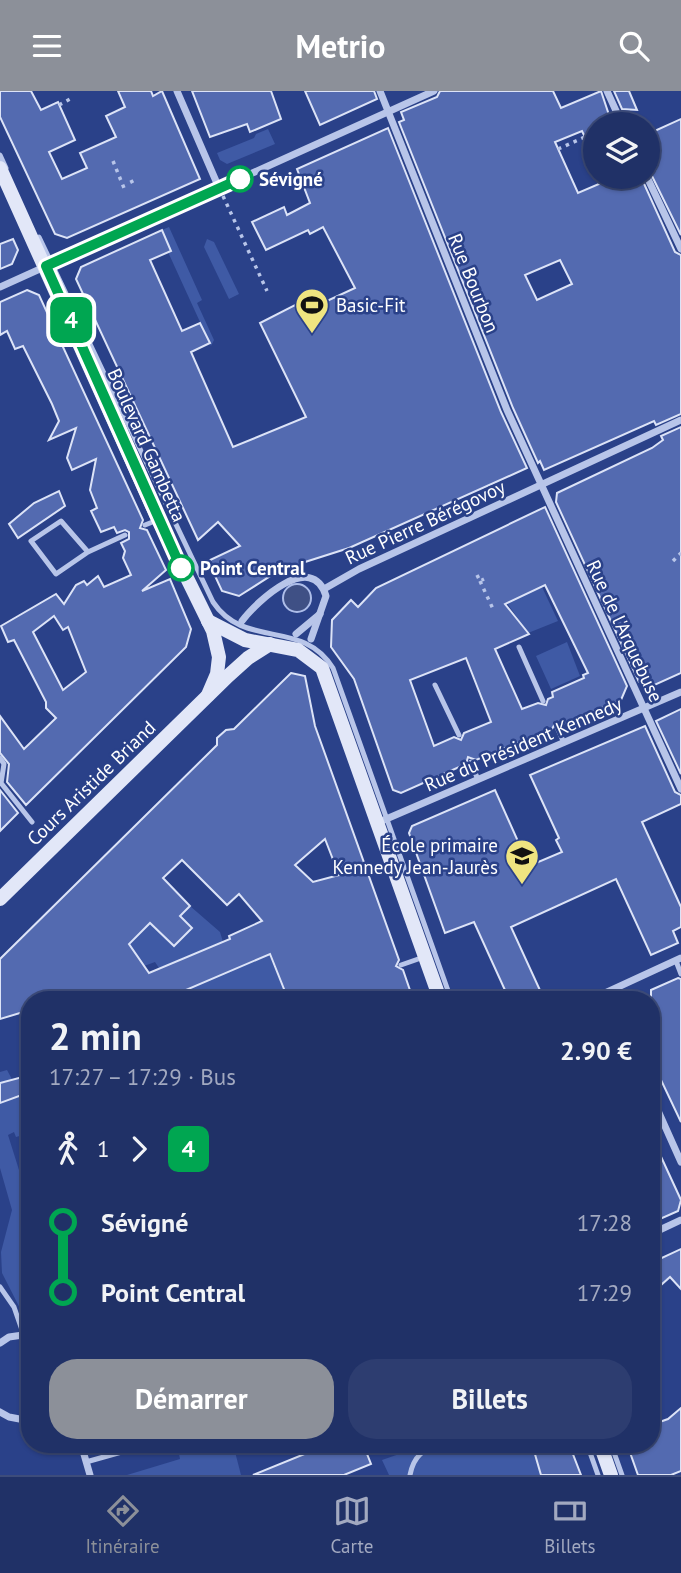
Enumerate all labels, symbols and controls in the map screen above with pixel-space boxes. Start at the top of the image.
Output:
text: Metrio [295,25,386,67]
icon: menu [28,27,66,65]
icon: search [615,27,653,65]
map controls [583,112,660,189]
button: layers [583,112,660,189]
marker: Sévigné [227,166,253,192]
place label: Sévigné [259,167,323,191]
street label: Rue Bourbon [443,230,505,336]
sports icon: Basic-Fit [293,286,331,335]
place label: Basic-Fit [336,293,406,317]
line badge: 4 [48,297,94,343]
text: 4 [64,304,78,335]
street label: Boulevard Gambetta [102,365,192,525]
street label: Rue Pierre Bérégovoy [341,474,509,570]
marker: Point Central [168,555,194,581]
place label: Point Central [200,556,306,580]
street label: Rue de l'Arquebuse [582,556,668,706]
street label: Rue du Président Kennedy [421,691,626,797]
street label: Cours Aristide Briand [22,716,160,850]
place label: École primaire Kennedy Jean-Jaurès [333,833,498,879]
school or university icon: École primaire Kennedy Jean-Jaurès [503,837,541,886]
text: 2 min [49,1011,142,1060]
text: 2.90 € [560,1034,632,1067]
text: 17:27 – 17:29 · Bus [49,1062,236,1091]
icon: walk [49,1130,87,1168]
icon: forward [120,1130,158,1168]
text: 4 [182,1133,195,1164]
text: 1 [97,1134,110,1163]
text: Sévigné [101,1206,188,1239]
text: 17:28 [577,1208,632,1237]
text: Point Central [101,1276,245,1309]
text: 17:29 [577,1278,632,1307]
button: Démarrer [49,1359,334,1439]
button: Billets [348,1359,632,1439]
tab: Itinéraire [85,1492,160,1558]
tab: Carte [330,1492,373,1558]
tab: Billets [544,1492,596,1558]

